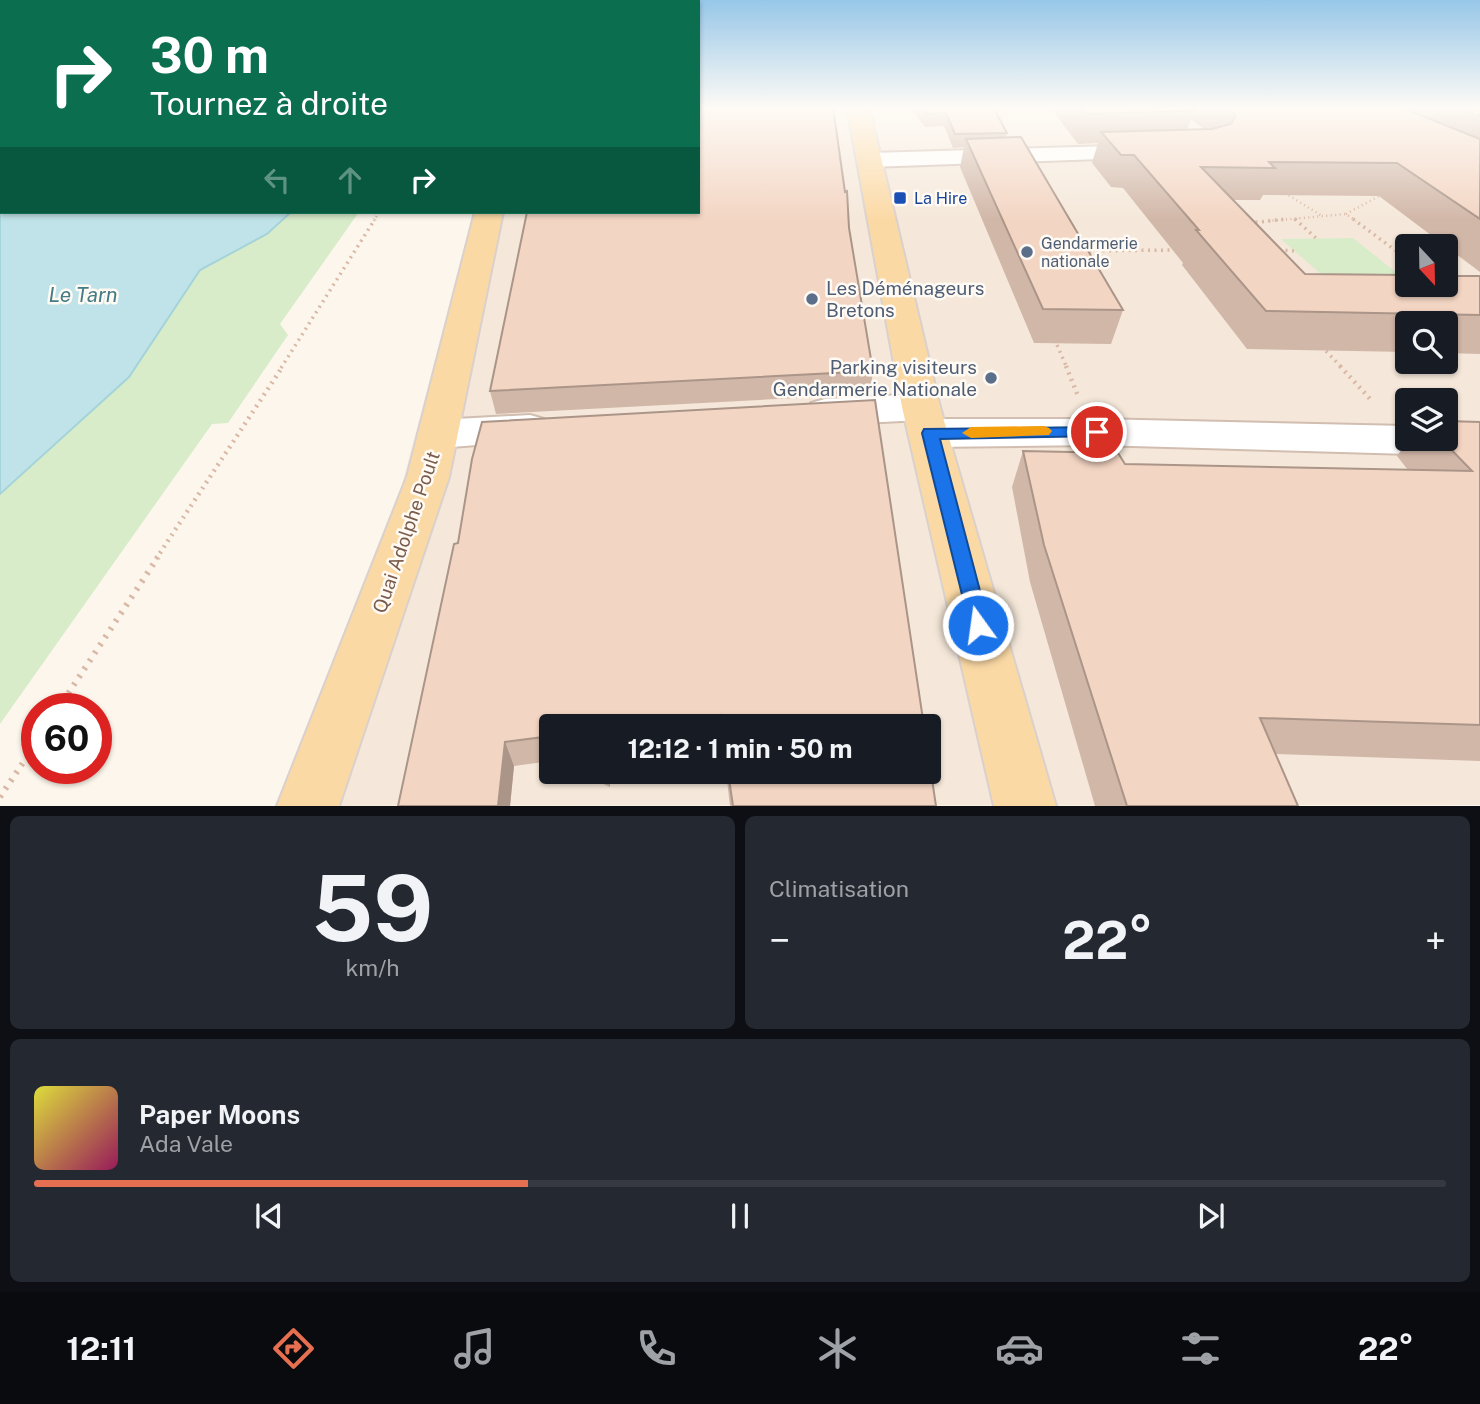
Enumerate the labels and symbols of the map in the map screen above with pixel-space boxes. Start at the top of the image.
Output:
place label: La Hire [914,189,967,208]
marker: La Hire [892,190,908,206]
place label: Gendarmerie nationale [1041,234,1138,271]
north arrow [1395,234,1458,298]
marker: Gendarmerie nationale [1019,244,1035,260]
place label: Les Déménageurs Bretons [826,277,984,321]
water label: Le Tarn [48,282,118,307]
marker: Les Déménageurs Bretons [804,291,820,307]
place label: Parking visiteurs Gendarmerie Nationale [773,356,977,400]
marker: Parking visiteurs Gendarmerie Nationale [983,370,999,386]
pin [1067,402,1127,462]
street label: Quai Adolphe Poult [368,448,444,616]
position arrow [941,588,1015,662]
speed limit sign: 60 [21,693,112,784]

